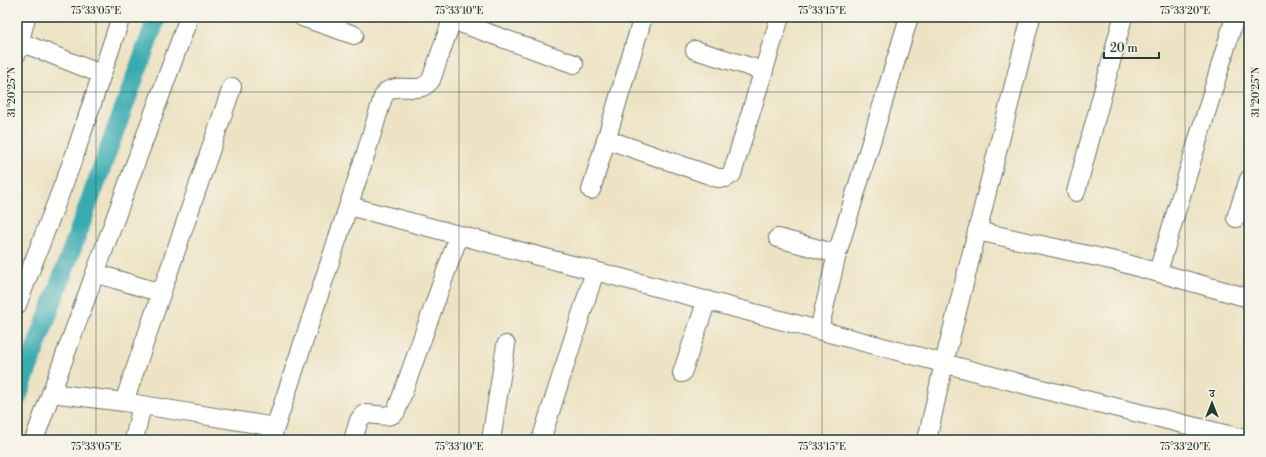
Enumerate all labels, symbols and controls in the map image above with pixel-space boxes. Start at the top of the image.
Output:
text: 75°33'05"E [71,5,121,17]
text: 75°33'10"E [435,5,483,17]
text: 75°33'15"E [798,5,846,17]
text: 75°33'20"E [1160,5,1210,17]
scale bar [1104,34,1159,60]
text: 20 m [1110,41,1138,56]
text: 31°20'25"N [6,66,18,117]
text: 31°20'25"N [1250,66,1262,117]
north arrow [1192,383,1232,423]
text: उ [1208,387,1216,401]
text: 75°33'05"E [71,441,121,453]
text: 75°33'10"E [435,441,483,453]
text: 75°33'15"E [798,441,846,453]
text: 75°33'20"E [1160,441,1210,453]

